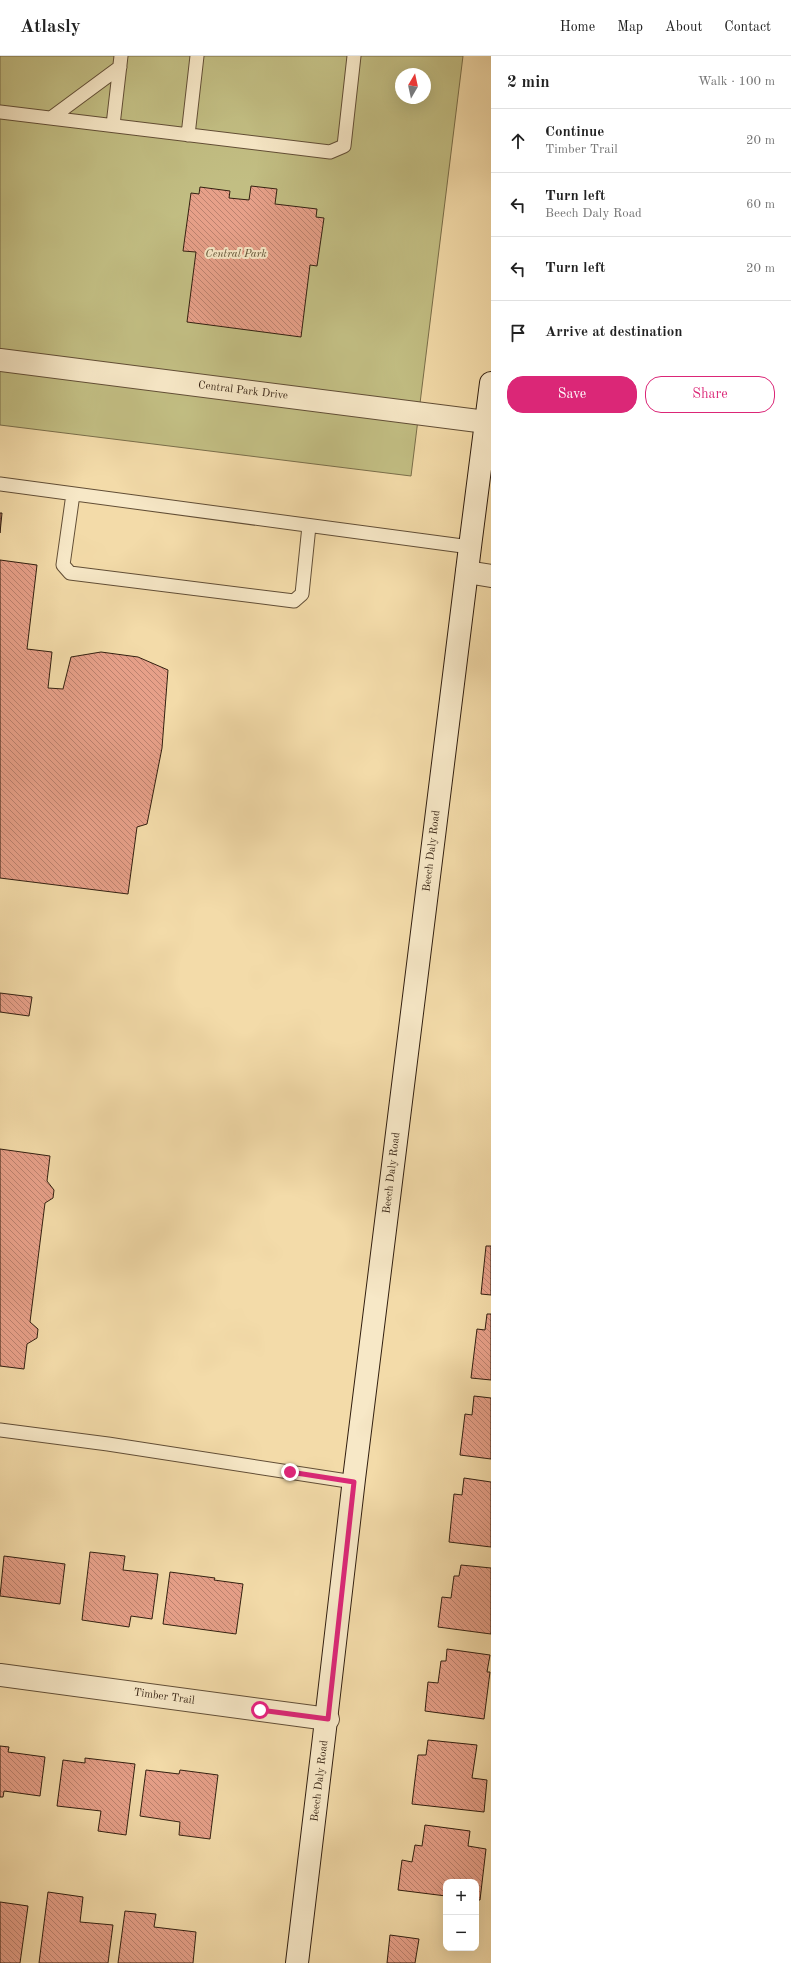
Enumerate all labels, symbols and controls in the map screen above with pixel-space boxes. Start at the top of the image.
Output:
text: Atlasly [20,18,81,37]
text: Home [560,20,595,34]
text: Map [617,20,643,34]
text: About [665,20,702,34]
text: Contact [724,20,771,34]
north arrow [395,68,431,104]
text: 2 min [507,74,550,91]
text: Walk · 100 m [698,75,775,88]
text: Continue [545,125,604,140]
icon: ahead [507,130,529,152]
text: 20 m [746,134,775,147]
text: Timber Trail [545,143,618,156]
text: Turn left [545,189,605,204]
icon: left [507,194,529,216]
text: 60 m [746,198,775,211]
text: Beech Daly Road [545,207,642,220]
park label: Central Park [205,249,267,260]
icon: left [507,258,529,280]
text: Turn left [545,261,605,276]
text: 20 m [746,262,775,275]
icon: arrive [507,322,529,344]
text: Arrive at destination [545,325,683,340]
button: Save [507,376,637,413]
button: Share [645,376,775,413]
street label: Central Park Drive [197,380,289,402]
street label: Beech Daly Road [422,809,442,892]
street label: Beech Daly Road [382,1131,402,1214]
route end [281,1463,299,1481]
street label: Timber Trail [133,1687,195,1707]
route start [251,1701,269,1719]
street label: Beech Daly Road [310,1739,330,1822]
map controls [443,1879,479,1951]
button: + [443,1879,479,1915]
button: − [443,1915,479,1951]

